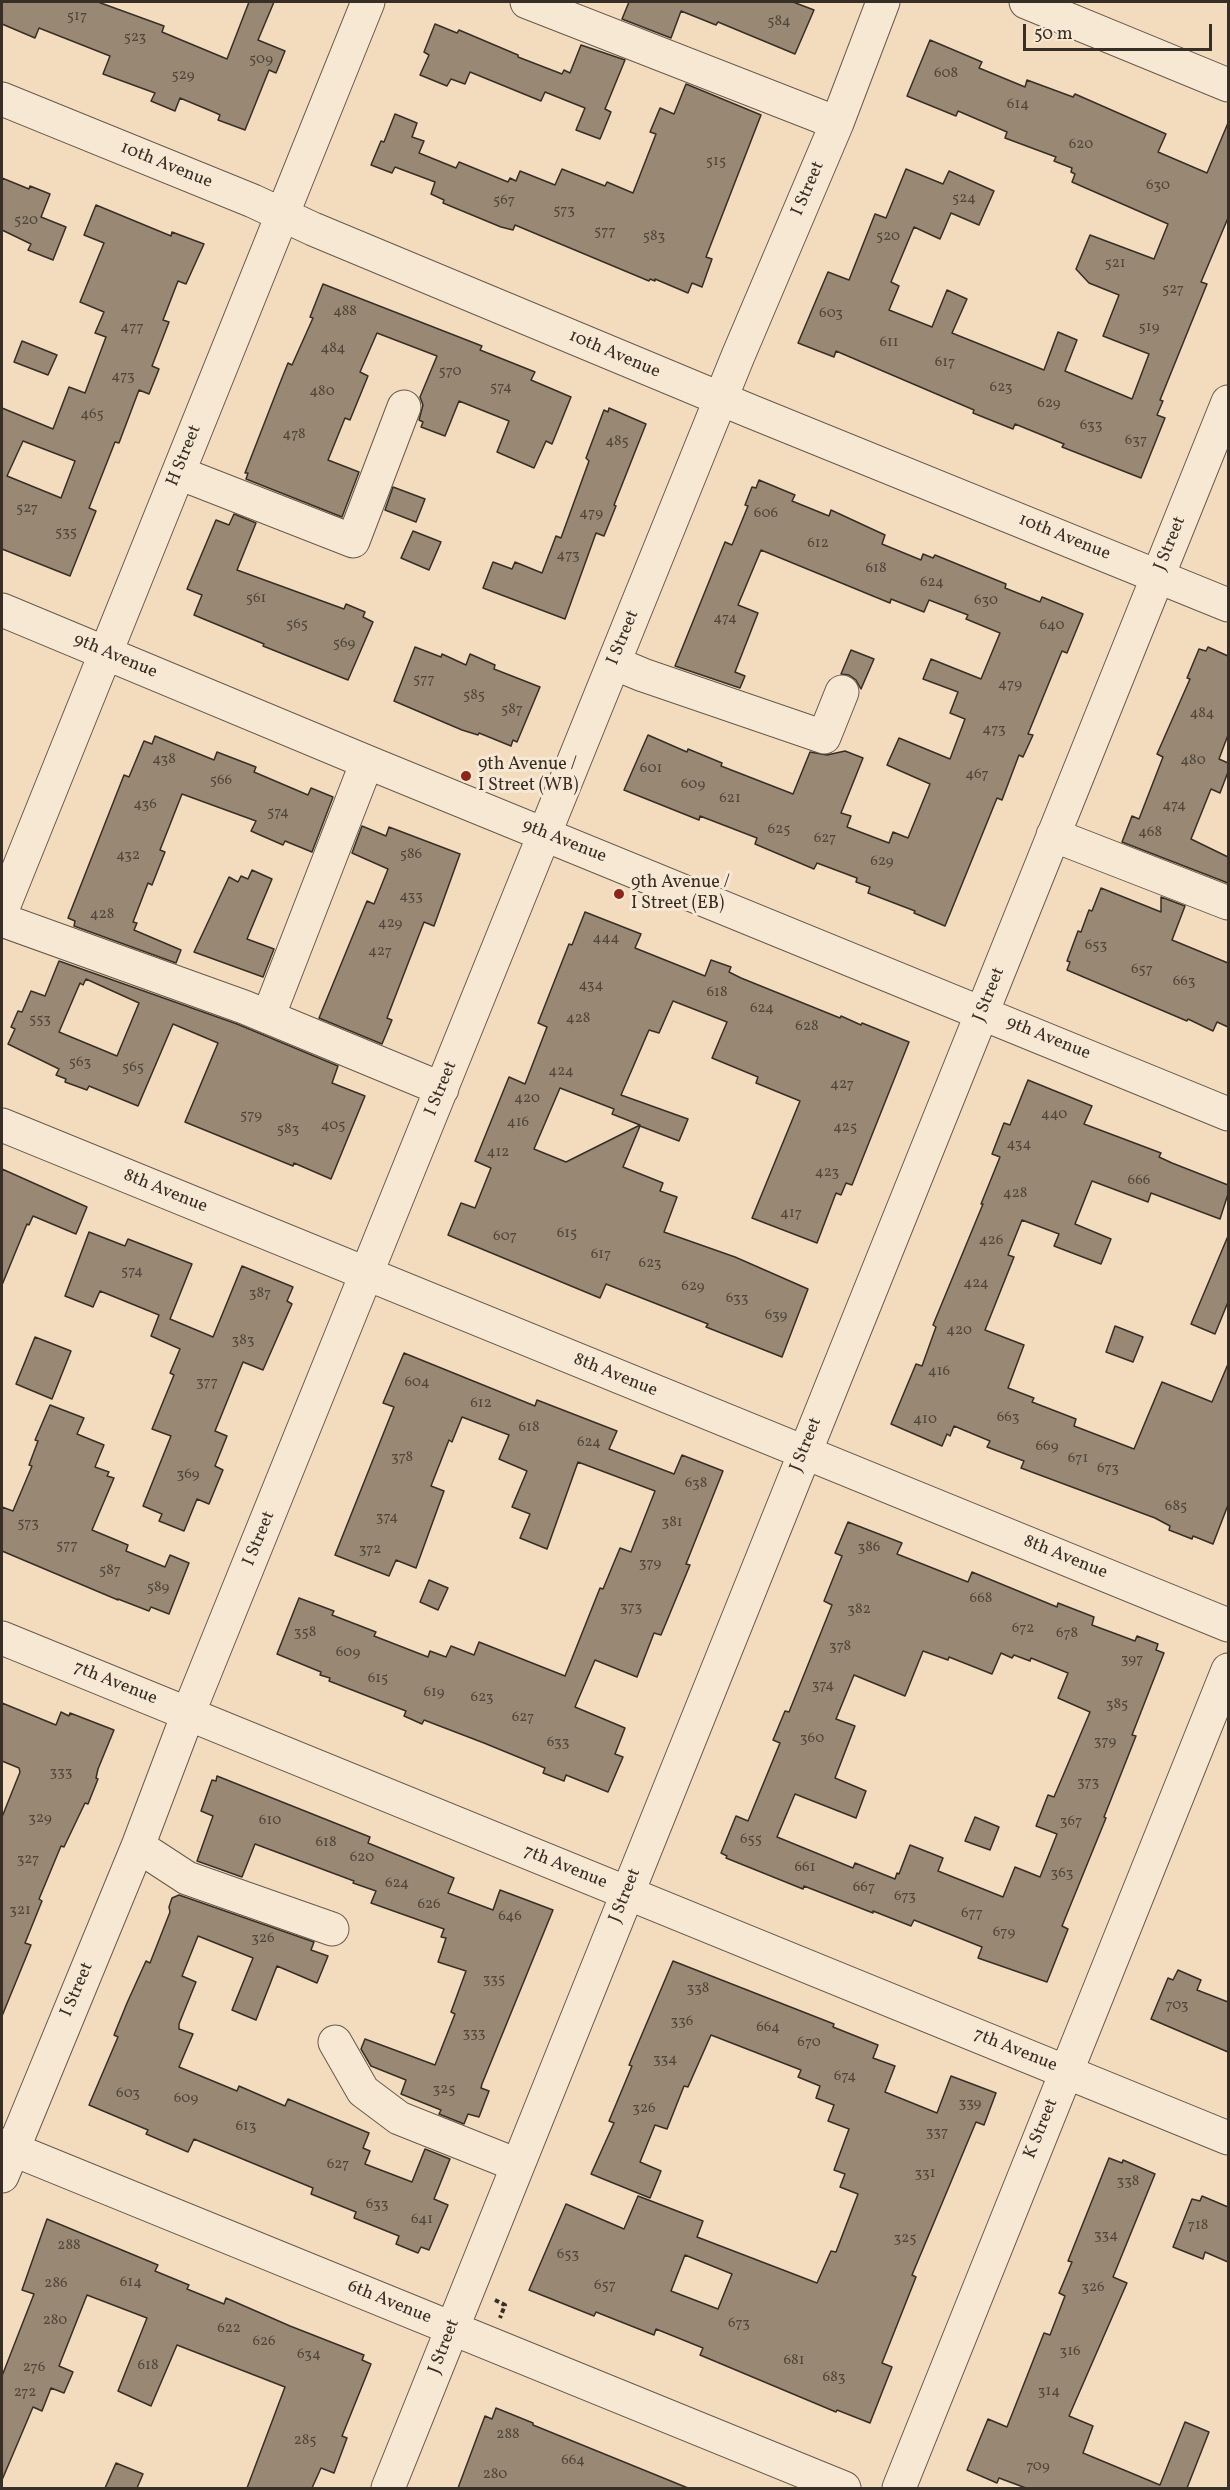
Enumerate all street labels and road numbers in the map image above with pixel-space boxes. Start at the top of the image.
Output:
street label: 10th Avenue [117,138,215,194]
street label: I Street [788,158,830,220]
street label: 10th Avenue [565,326,663,384]
street label: H Street [163,422,207,490]
street label: 10th Avenue [1015,510,1113,566]
street label: J Street [1150,514,1192,574]
street label: I Street [603,607,645,669]
street label: 9th Avenue [70,630,160,684]
street label: 9th Avenue [519,815,609,869]
street label: J Street [969,965,1011,1025]
street label: 9th Avenue [1003,1012,1093,1066]
street label: I Street [421,1058,463,1120]
street label: 8th Avenue [120,1165,210,1219]
street label: 8th Avenue [570,1349,660,1403]
street label: J Street [786,1415,828,1475]
street label: I Street [239,1508,281,1570]
street label: 8th Avenue [1020,1531,1110,1585]
street label: 7th Avenue [70,1657,160,1711]
street label: 7th Avenue [520,1841,610,1895]
street label: J Street [605,1866,647,1926]
street label: I Street [57,1959,99,2021]
street label: 7th Avenue [970,2024,1060,2078]
street label: K Street [1020,2096,1064,2162]
street label: 6th Avenue [344,2276,434,2330]
street label: J Street [425,2317,465,2377]

